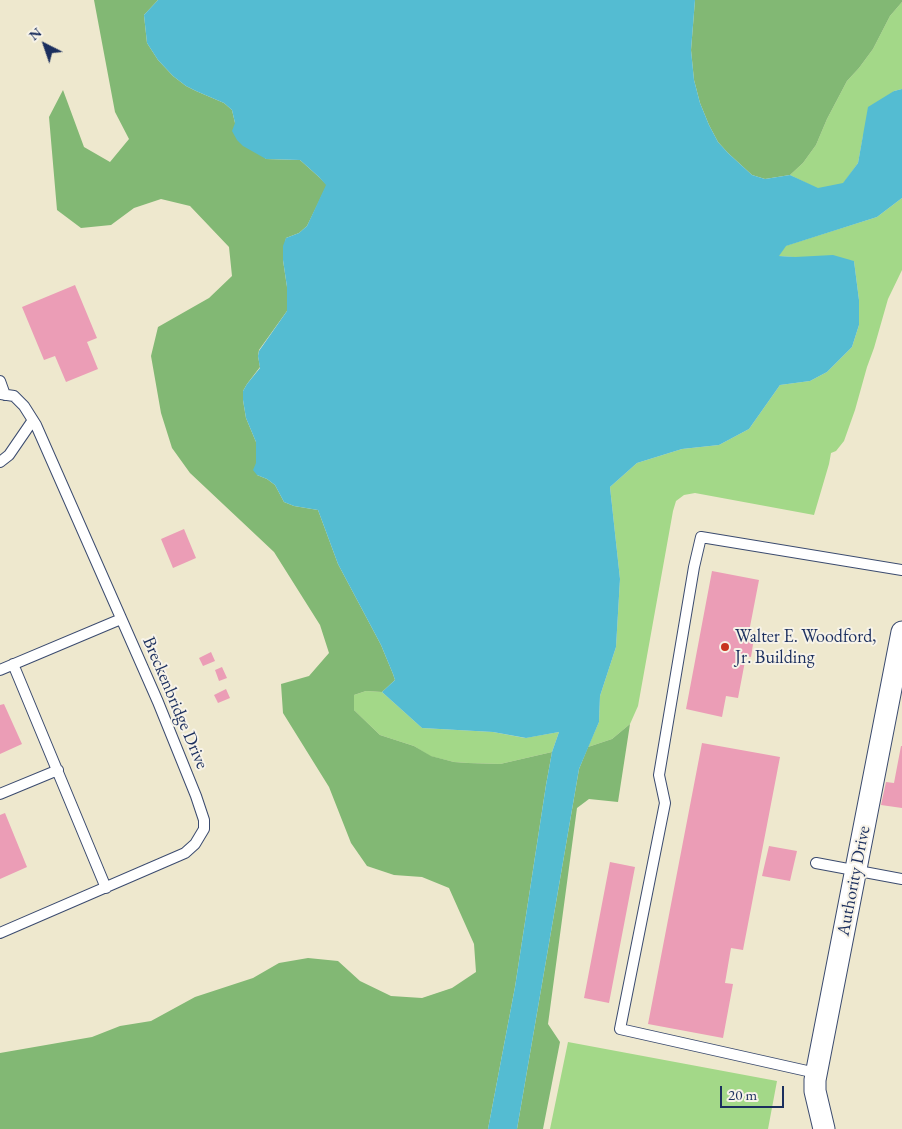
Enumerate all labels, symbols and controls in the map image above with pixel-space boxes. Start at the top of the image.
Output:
north arrow [20,20,70,70]
text: N [25,23,45,44]
place label: Walter E. Woodford, Jr. Building [735,626,876,669]
street label: Breckenbridge Drive [137,634,213,772]
marker: Walter E. Woodford, Jr. Building [719,641,731,653]
street label: Authority Drive [833,824,875,938]
scale bar [722,1076,786,1108]
text: 20 m [728,1085,757,1104]

